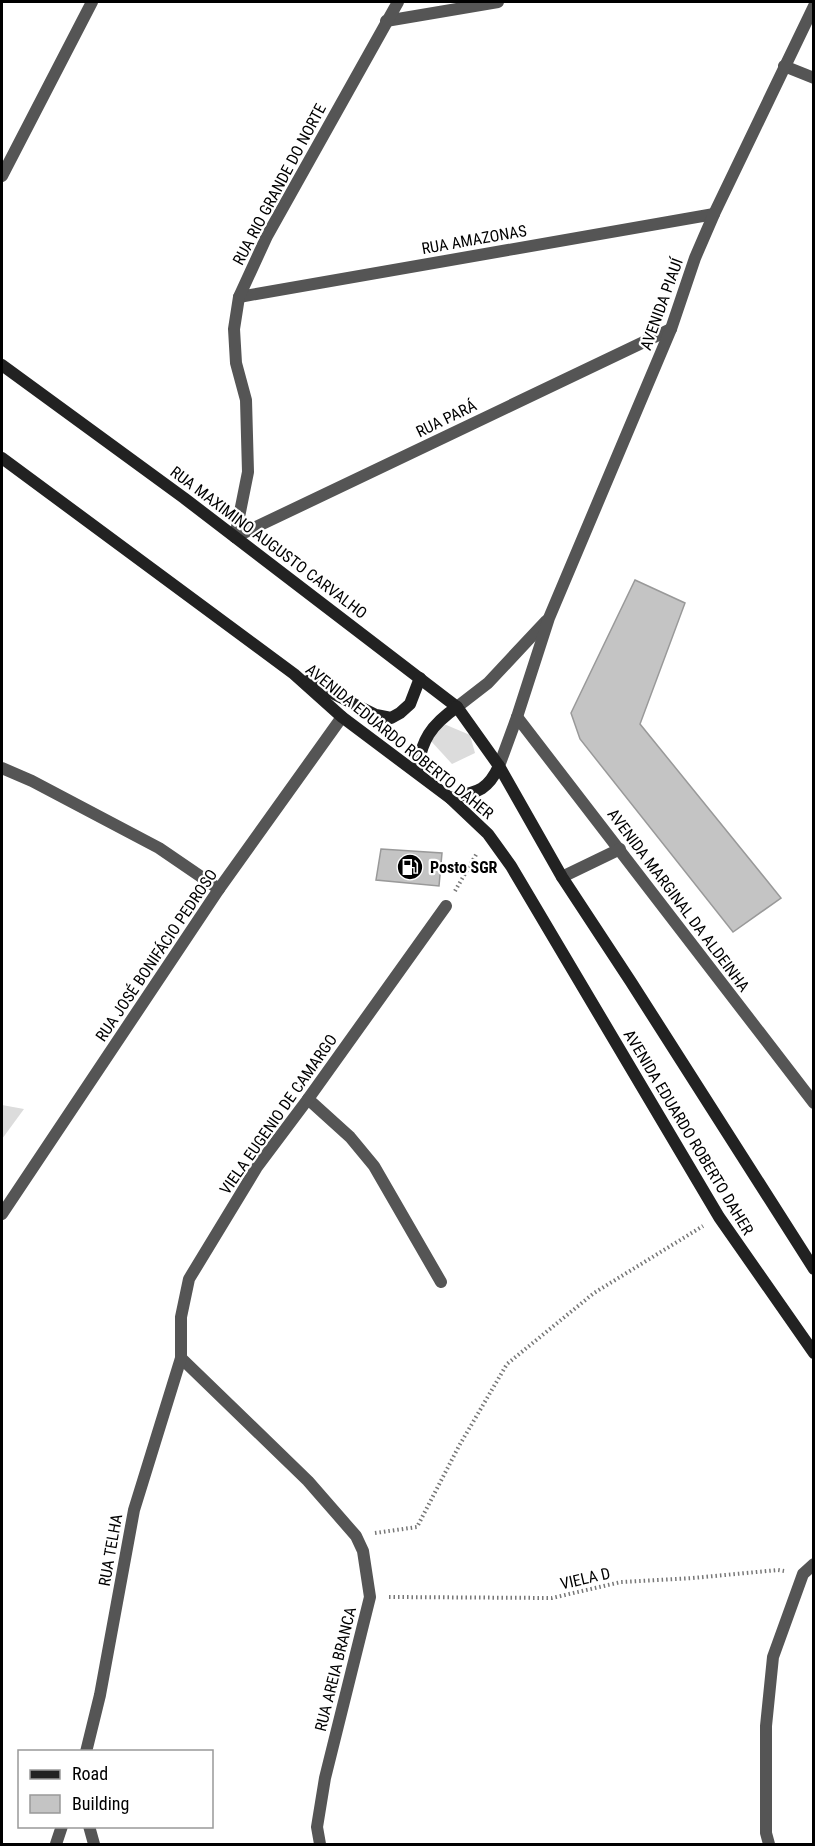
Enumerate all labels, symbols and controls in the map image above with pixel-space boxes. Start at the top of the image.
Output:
street label: RUA RIO GRANDE DO NORTE [229,100,330,268]
street label: RUA AMAZONAS [420,221,528,258]
street label: AVENIDA PIAUÍ [636,255,687,353]
street label: RUA PARÁ [413,396,480,441]
street label: RUA MAXIMINO AUGUSTO CARVALHO [167,462,371,623]
street label: AVENIDA EDUARDO ROBERTO DAHER [302,660,498,823]
street label: AVENIDA MARGINAL DA ALDEINHA [604,805,754,996]
fuel station icon: Posto SGR [395,852,425,882]
place label: Posto SGR [430,858,498,877]
street label: RUA JOSÉ BONIFÁCIO PEDROSO [92,866,221,1045]
street label: AVENIDA EDUARDO ROBERTO DAHER [620,1026,758,1239]
street label: VIELA EUGENIO DE CAMARGO [216,1031,341,1198]
street label: RUA TELHA [95,1512,126,1588]
street label: VIELA D [558,1564,612,1593]
street label: RUA AREIA BRANCA [311,1605,360,1733]
legend [18,1750,213,1828]
text: Road [72,1763,108,1784]
text: Building [72,1793,129,1814]

